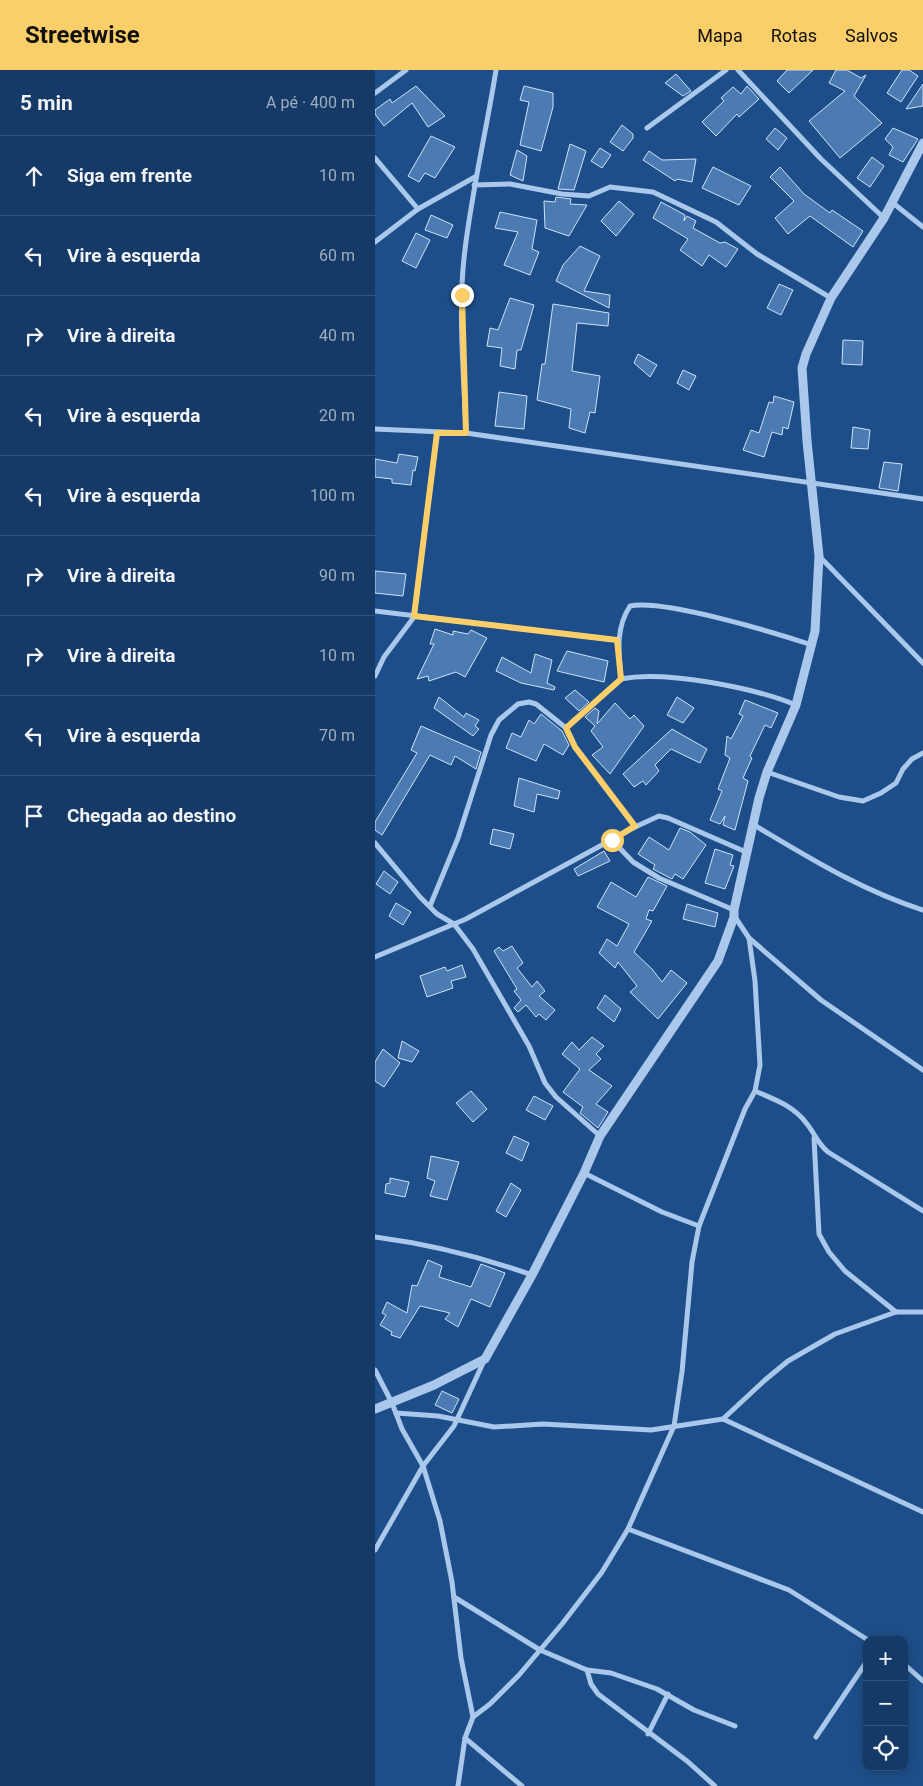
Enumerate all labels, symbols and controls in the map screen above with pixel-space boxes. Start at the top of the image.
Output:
text: Streetwise [25,21,140,49]
text: Mapa [697,25,743,46]
text: Rotas [771,25,817,46]
text: Salvos [845,25,898,46]
text: 5 min [20,91,73,115]
text: A pé · 400 m [266,93,355,112]
icon: ahead [20,162,48,190]
text: Siga em frente [67,164,192,187]
text: 10 m [319,166,355,185]
icon: left [20,242,48,270]
text: Vire à esquerda [67,244,200,267]
text: 60 m [319,246,355,265]
route end [451,284,474,307]
icon: right [20,322,48,350]
text: Vire à direita [67,324,176,347]
text: 40 m [319,326,355,345]
icon: left [20,402,48,430]
text: Vire à esquerda [67,404,200,427]
text: 20 m [319,406,355,425]
icon: left [20,482,48,510]
text: Vire à esquerda [67,484,200,507]
text: 100 m [310,486,355,505]
icon: right [20,562,48,590]
text: Vire à direita [67,564,176,587]
text: 90 m [319,566,355,585]
icon: right [20,642,48,670]
text: Vire à direita [67,644,176,667]
text: 10 m [319,646,355,665]
icon: left [20,722,48,750]
text: Vire à esquerda [67,724,200,747]
text: 70 m [319,726,355,745]
icon: arrive [20,802,48,830]
text: Chegada ao destino [67,804,236,827]
route start [601,829,624,852]
map controls [863,1636,908,1771]
button: + [863,1636,908,1681]
button: − [863,1681,908,1726]
button: locate [863,1726,908,1771]

